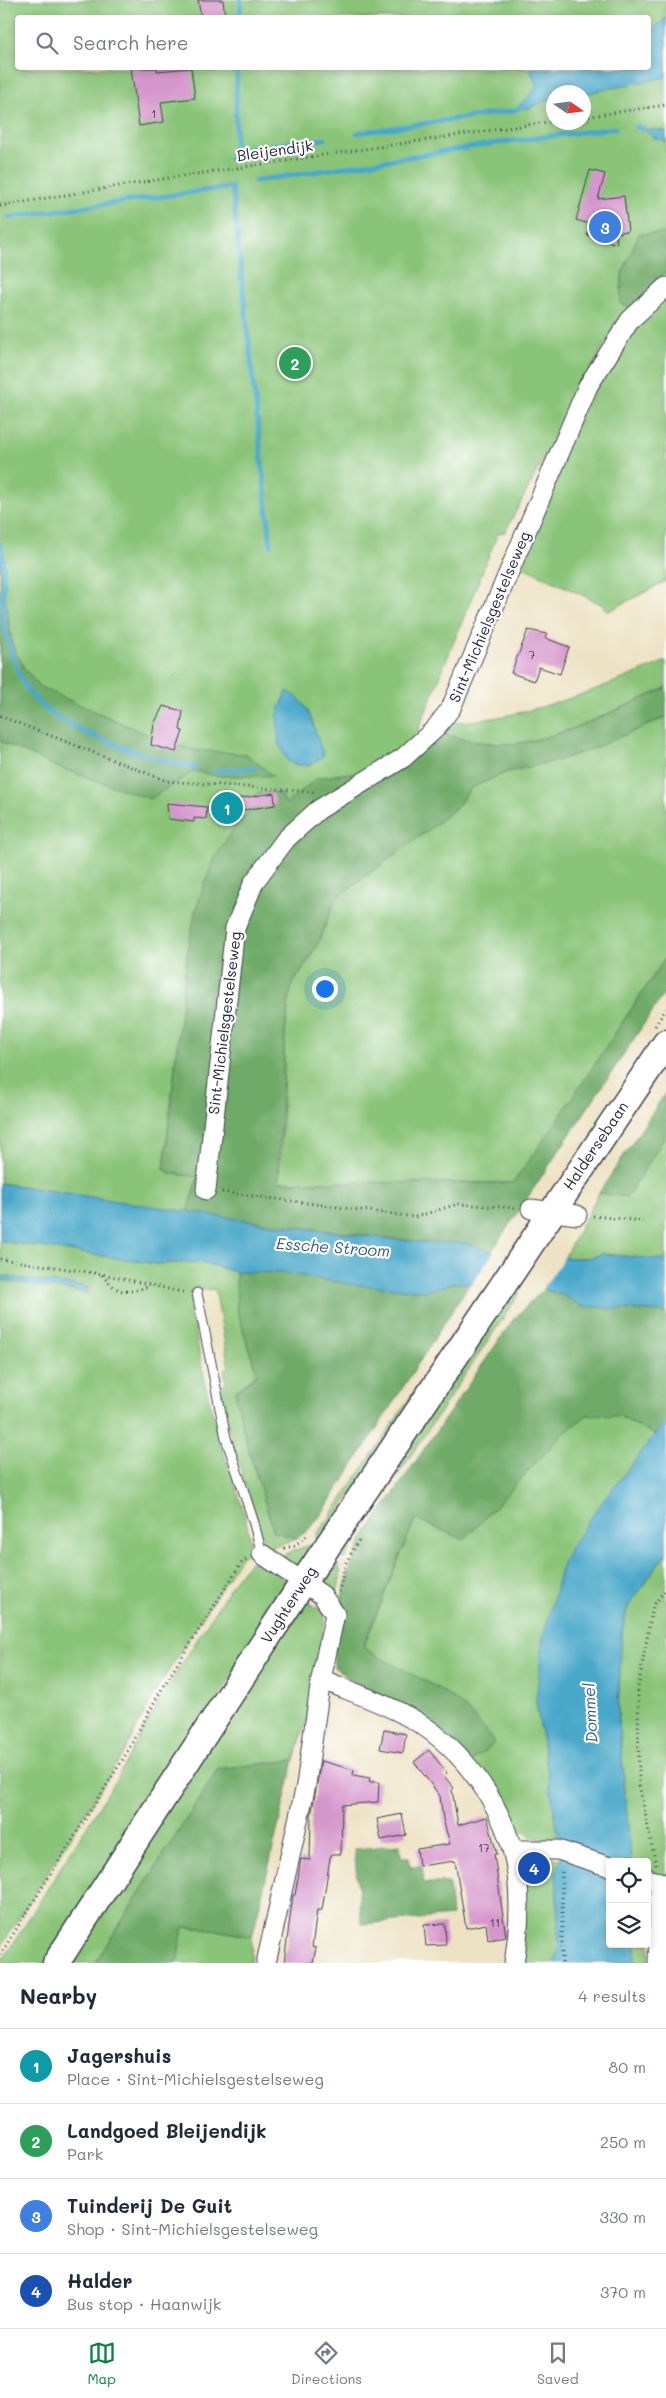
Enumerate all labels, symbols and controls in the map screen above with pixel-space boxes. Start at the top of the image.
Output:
search box [15,15,651,70]
icon: search [33,29,61,57]
text: Search here [73,30,189,55]
north arrow [546,85,591,130]
house number: 1 [151,105,157,121]
street label: Bleijendijk [235,135,314,165]
pin: 3 [589,208,621,246]
pin: 2 [279,344,311,382]
street label: Sint-Michielsgestelseweg [444,528,534,705]
house number: 7 [529,646,536,662]
pin: 1 [211,789,243,827]
street label: Sint-Michielsgestelseweg [203,930,245,1115]
your location [312,976,338,1002]
street label: Haldersebaan [558,1097,632,1194]
water label: Essche Stroom [275,1232,391,1261]
street label: Vughterweg [256,1562,321,1647]
water label: Dommel [577,1683,602,1743]
house number: 17 [478,1839,490,1855]
pin: 4 [518,1849,550,1887]
map controls [606,1858,651,1948]
button: locate [606,1858,651,1903]
button: layers [606,1903,651,1948]
house number: 11 [490,1914,500,1930]
text: Nearby [20,1982,97,2009]
text: 4 results [578,1985,646,2006]
text: Jagershuis [67,2043,171,2068]
text: 1 [32,2056,40,2077]
text: 80 m [609,2056,646,2077]
text: Place · Sint-Michielsgestelseweg [67,2068,324,2089]
text: Landgoed Bleijendijk [67,2118,267,2143]
text: 2 [32,2131,40,2152]
text: 250 m [600,2131,646,2152]
text: Park [67,2143,103,2164]
text: Tuinderij De Guit [67,2193,232,2218]
text: 3 [31,2206,41,2227]
text: 330 m [600,2206,646,2227]
text: Shop · Sint-Michielsgestelseweg [67,2218,318,2239]
text: Halder [67,2268,132,2293]
text: 4 [31,2281,41,2302]
text: 370 m [600,2281,646,2302]
text: Bus stop · Haanwijk [67,2293,221,2314]
tab: Map [87,2339,116,2388]
tab: Directions [291,2339,362,2388]
tab: Saved [537,2339,579,2388]

